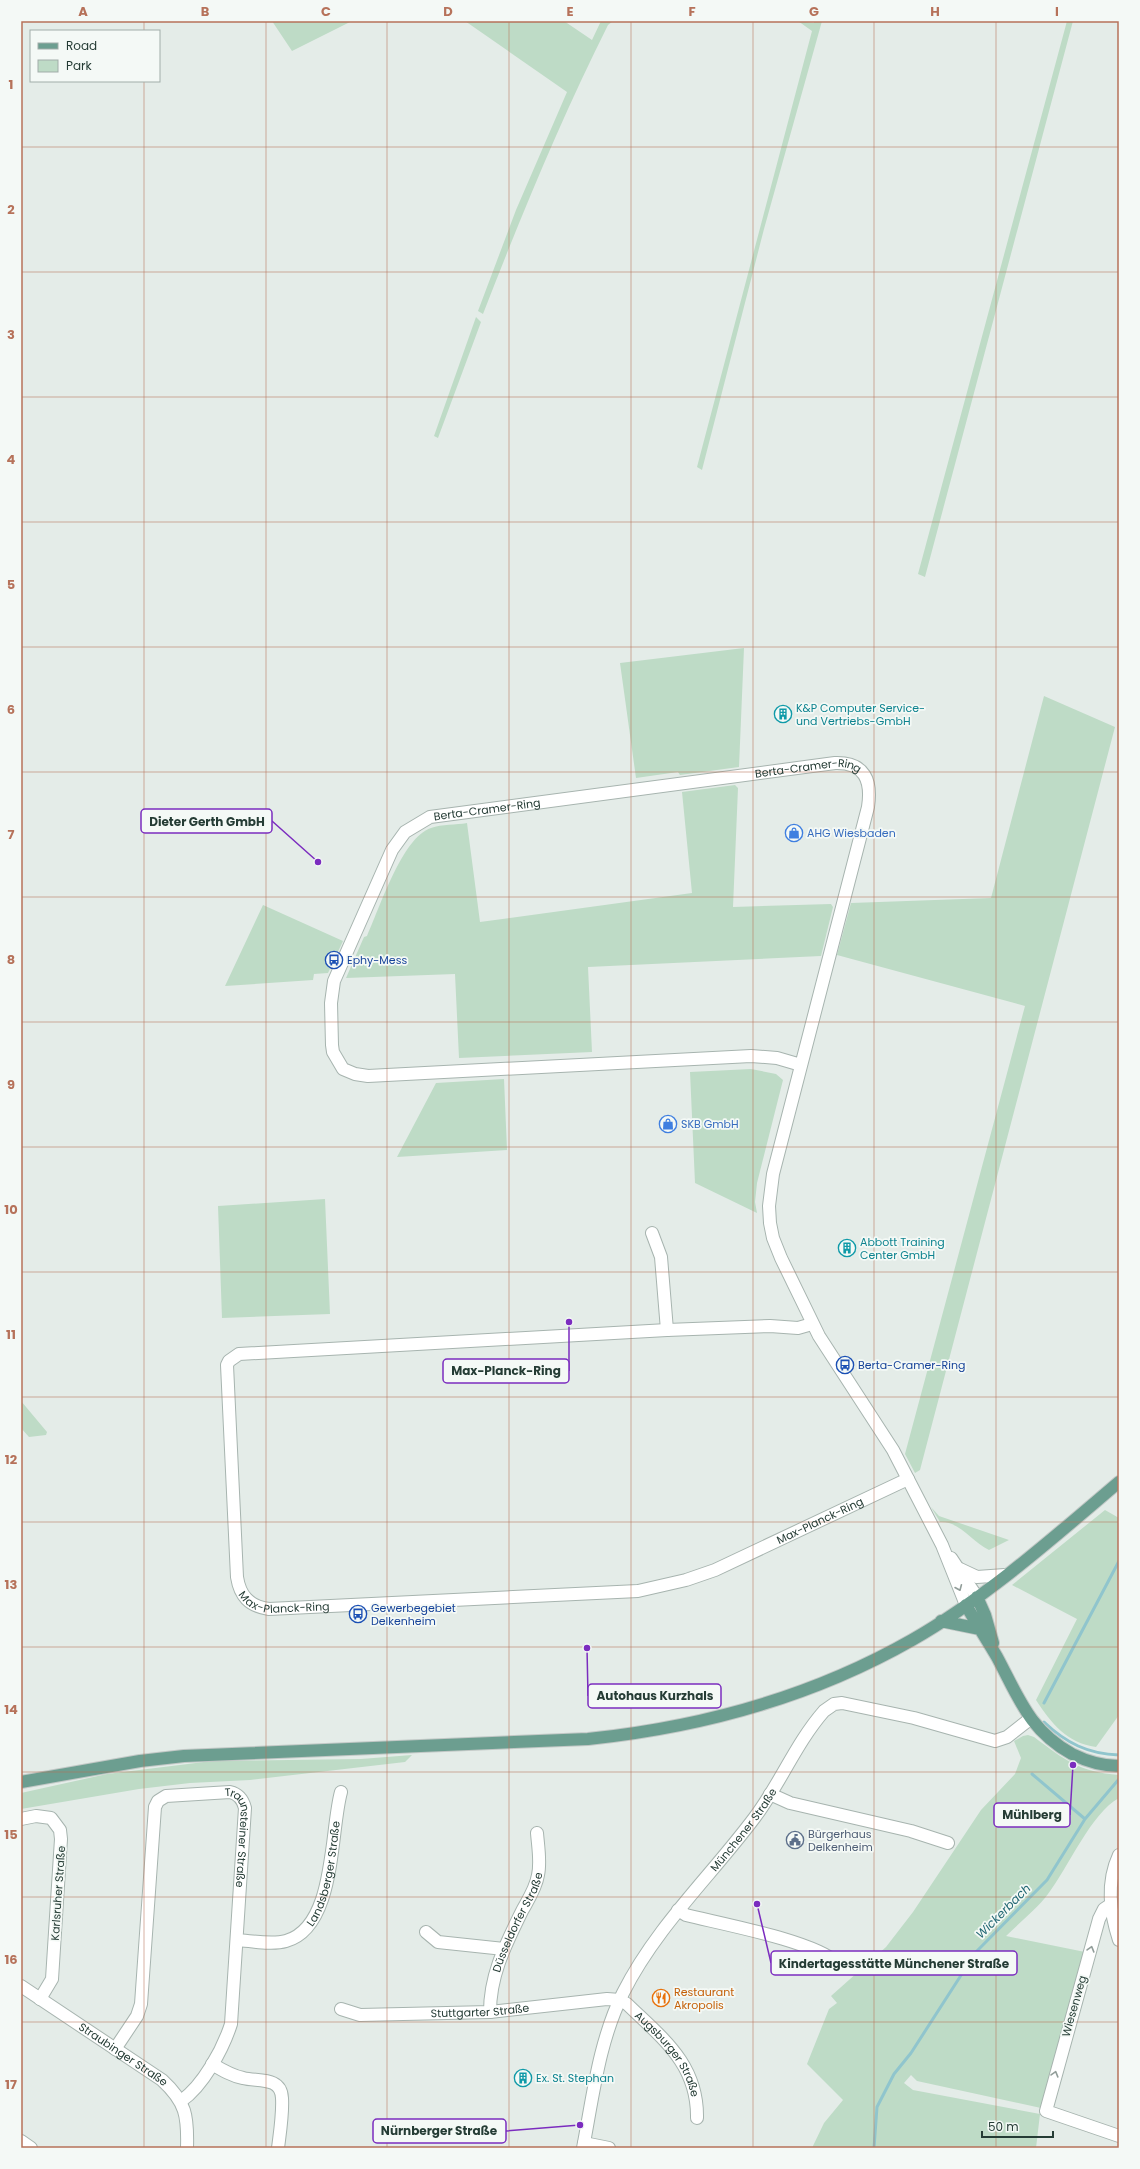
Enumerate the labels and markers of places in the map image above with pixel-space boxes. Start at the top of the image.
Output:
place label: K&P Computer Service- und Vertriebs-GmbH [796,700,925,729]
building icon: K&P Computer Service- und Vertriebs-GmbH [773,704,793,724]
callout: Dieter Gerth GmbH [141,809,272,833]
shop icon: AHG Wiesbaden [784,823,804,843]
place label: AHG Wiesbaden [807,825,896,841]
bus stop icon: Ephy-Mess [324,950,344,970]
place label: Ephy-Mess [347,952,407,968]
shop icon: SKB GmbH [658,1114,678,1134]
place label: SKB GmbH [681,1116,739,1132]
place label: Abbott Training Center GmbH [860,1234,945,1263]
building icon: Abbott Training Center GmbH [837,1238,857,1258]
bus stop icon: Berta-Cramer-Ring [835,1355,855,1375]
place label: Berta-Cramer-Ring [858,1357,965,1373]
callout: Max-Planck-Ring [443,1359,569,1383]
place label: Gewerbegebiet Delkenheim [371,1600,456,1629]
bus stop icon: Gewerbegebiet Delkenheim [348,1604,368,1624]
callout: Autohaus Kurzhals [588,1684,721,1708]
callout: Mühlberg [994,1803,1070,1827]
place label: Bürgerhaus Delkenheim [808,1826,873,1855]
public building icon: Bürgerhaus Delkenheim [785,1830,805,1850]
callout: Kindertagesstätte Münchener Straße [771,1951,1017,1975]
place label: Restaurant Akropolis [674,1984,734,2013]
restaurant icon: Restaurant Akropolis [651,1988,671,2008]
building icon: Ex. St. Stephan [513,2068,533,2088]
place label: Ex. St. Stephan [536,2070,614,2086]
callout: Nürnberger Straße [373,2119,506,2143]

